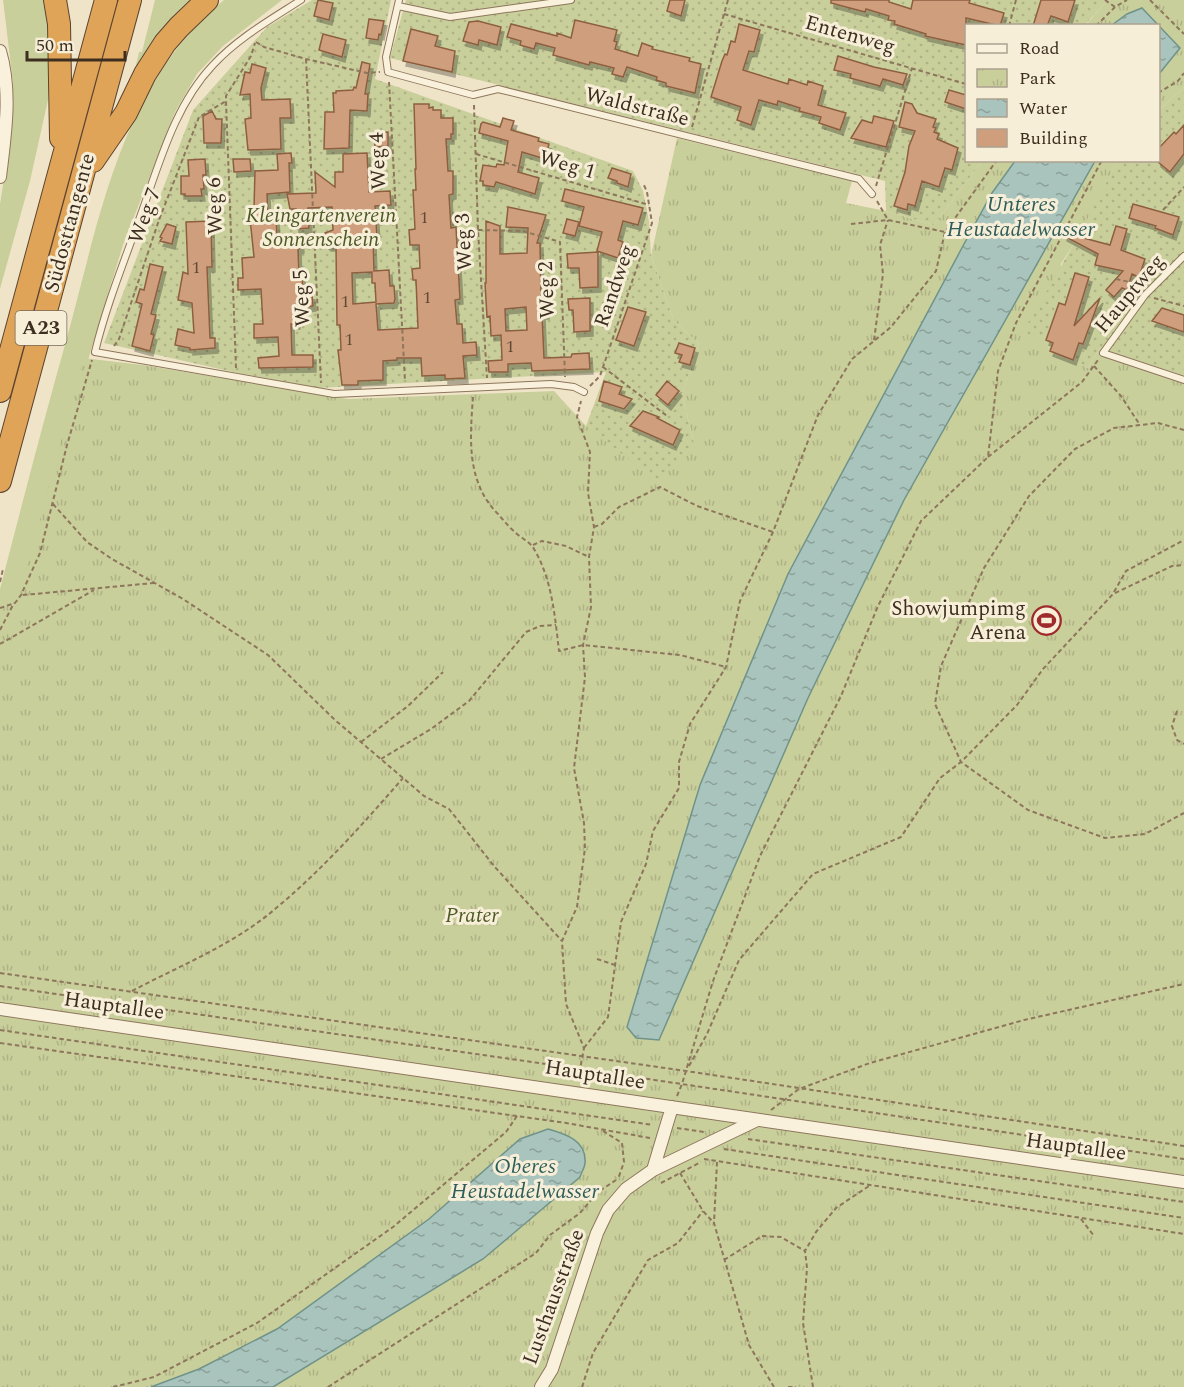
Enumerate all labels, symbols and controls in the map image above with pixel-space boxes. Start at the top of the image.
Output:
street label: Entenweg [801,7,899,63]
scale bar [27,24,124,62]
legend [965,24,1160,162]
text: 50 m [36,32,74,59]
text: Road [1019,35,1060,62]
text: Park [1019,65,1056,92]
street label: Waldstraße [581,79,693,135]
text: Water [1019,95,1067,122]
text: Building [1019,125,1088,152]
street label: Weg 4 [360,131,395,191]
street label: Weg 1 [535,142,599,188]
street label: Südosttangente [36,150,104,296]
street label: Weg 6 [198,177,232,235]
street label: Weg 7 [120,183,170,249]
water label: Unteres Heustadelwasser [947,188,1096,246]
park label: Kleingartenverein Sonnenschein [246,200,396,256]
house number: 1 [420,204,429,231]
street label: Weg 3 [446,212,481,272]
street label: Randweg [586,240,644,332]
street label: Hauptweg [1087,247,1173,341]
house number: 1 [192,254,201,281]
street label: Weg 2 [530,261,564,319]
street label: Weg 5 [285,268,319,328]
house number: 1 [423,284,432,311]
house number: 1 [341,288,350,315]
road number: A23 [15,311,66,345]
house number: 1 [345,326,354,353]
house number: 1 [506,333,515,360]
place label: Showjumpimg Arena [891,593,1027,649]
sports icon: Showjumpimg Arena [1031,605,1063,637]
park label: Prater [445,900,500,932]
street label: Hauptallee [62,983,166,1029]
street label: Hauptallee [542,1051,648,1099]
street label: Hauptallee [1024,1124,1128,1170]
water label: Oberes Heustadelwasser [451,1150,600,1208]
street label: Lusthausstraße [515,1225,593,1369]

